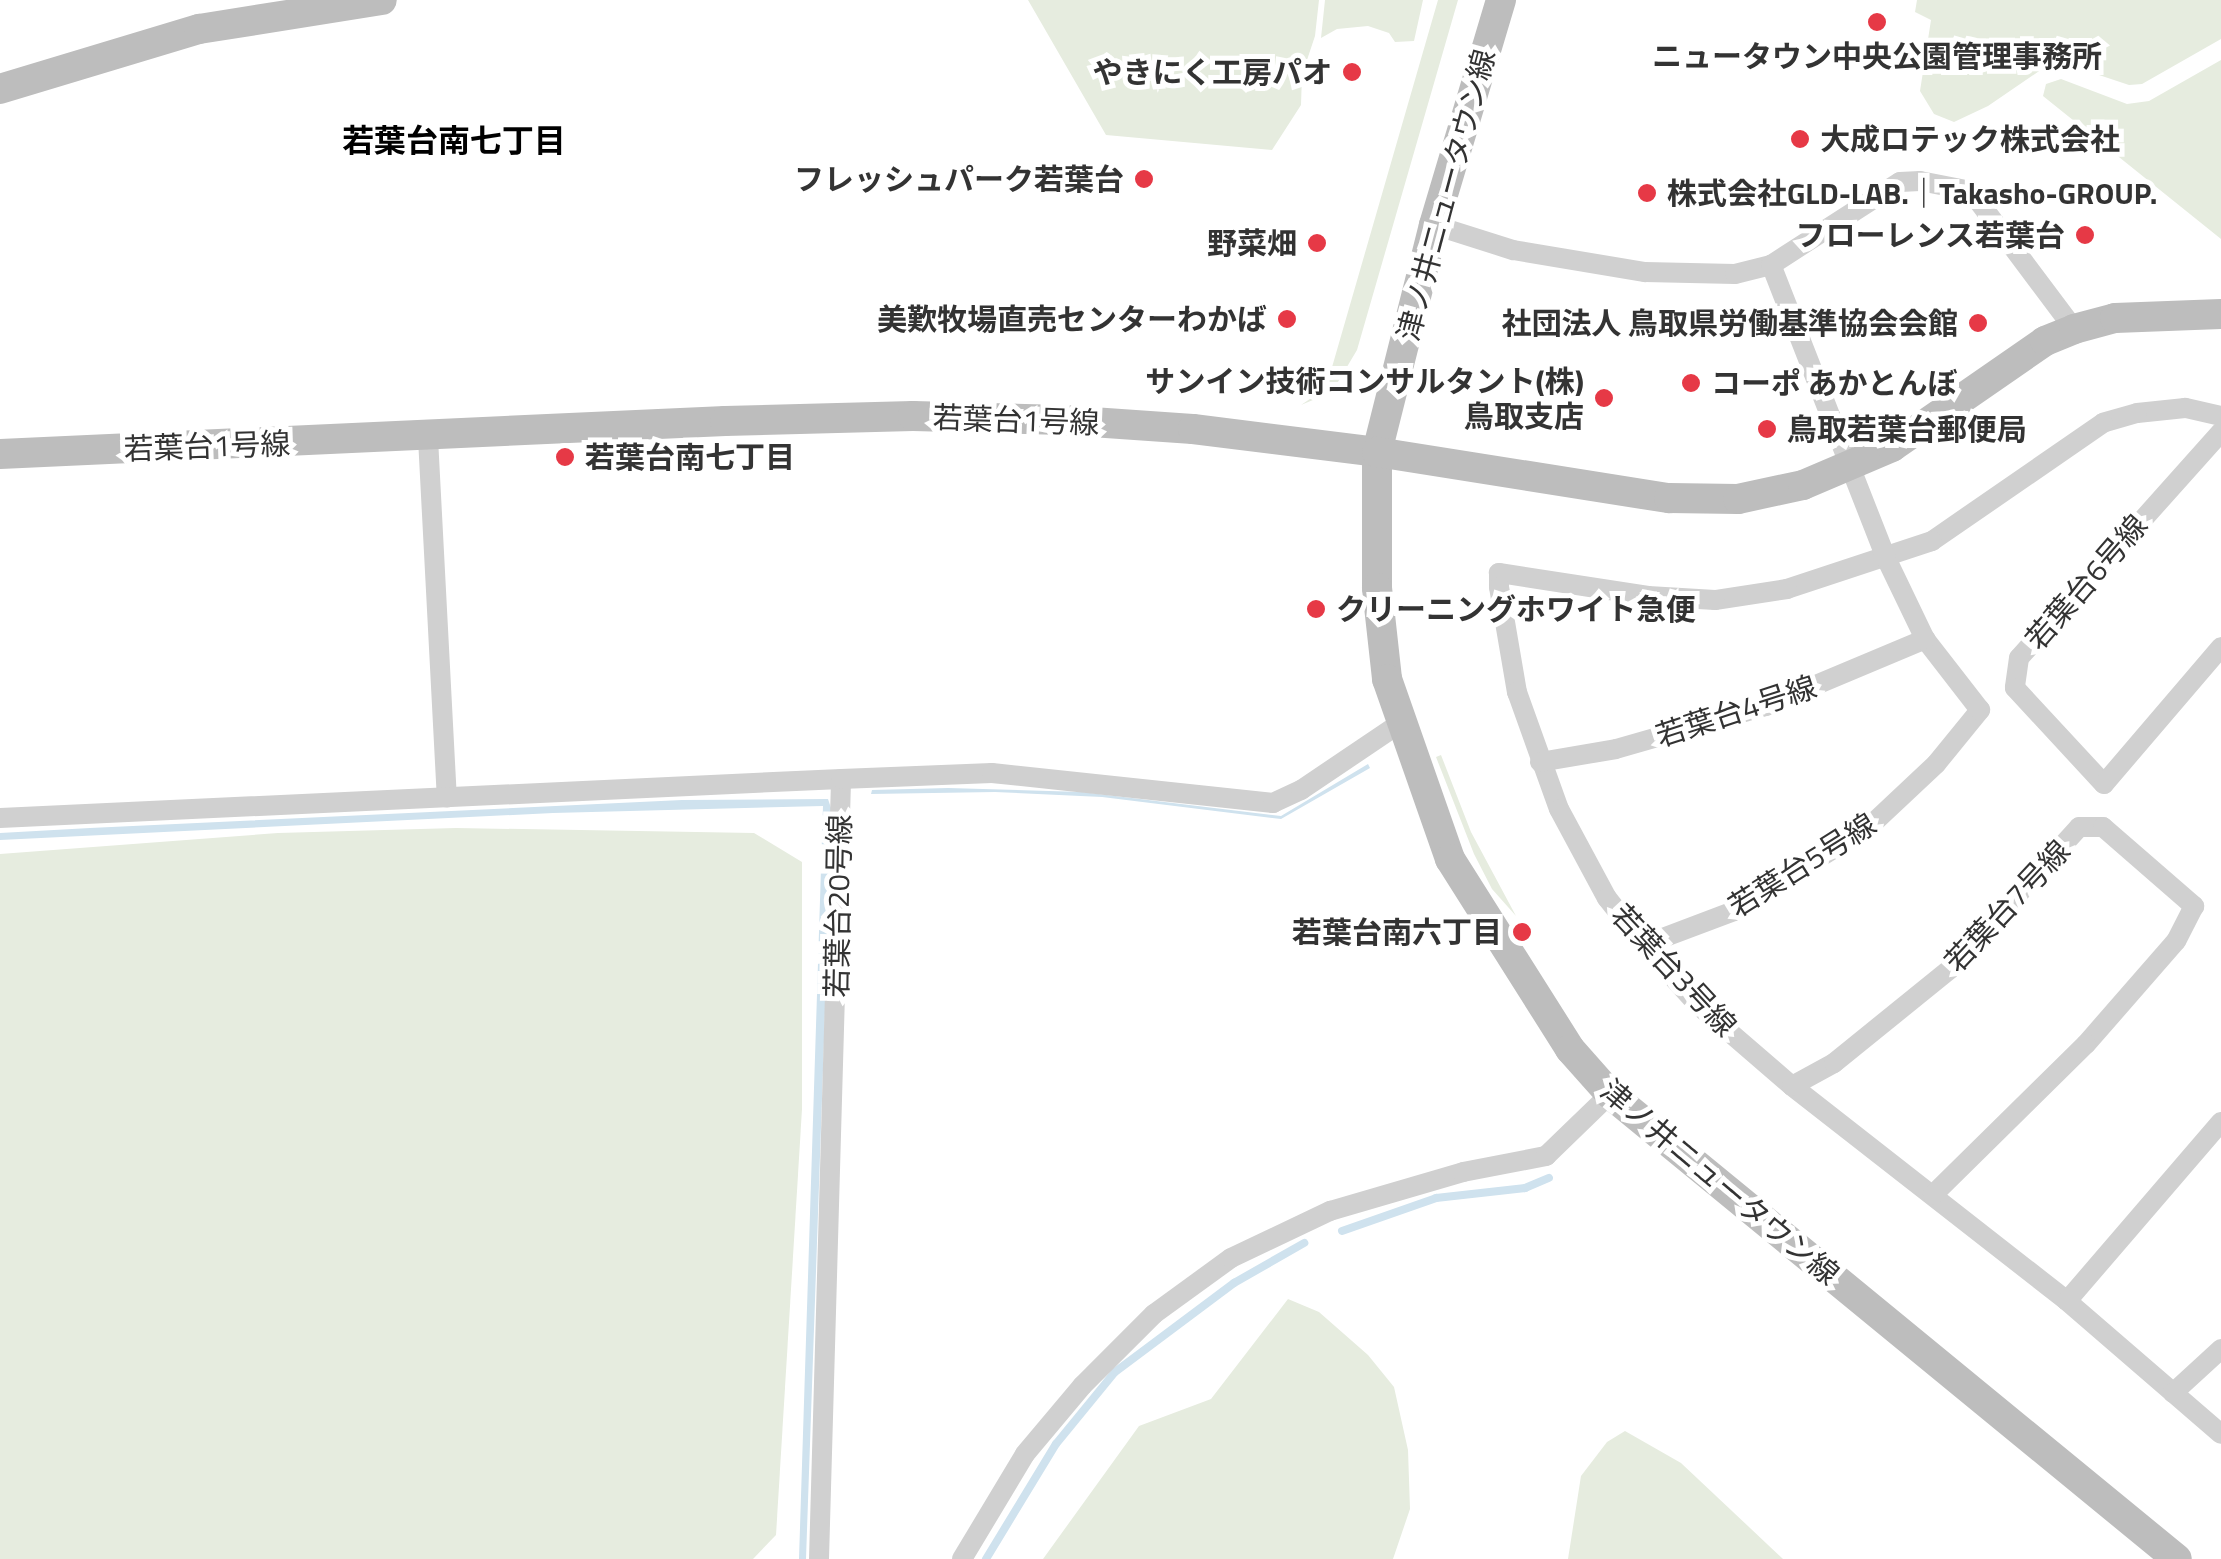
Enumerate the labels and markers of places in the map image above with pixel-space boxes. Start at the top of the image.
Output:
marker: ニュータウン中央公園管理事務所 [1866,11,1888,33]
place label: ニュータウン中央公園管理事務所 [1652,38,2102,74]
place label: やきにく工房パオ [1092,54,1332,90]
marker: やきにく工房パオ [1341,61,1363,83]
place label: 大成ロテック株式会社 [1820,121,2120,157]
marker: 大成ロテック株式会社 [1789,128,1811,150]
place label: フレッシュパーク若葉台 [794,161,1124,197]
marker: フレッシュパーク若葉台 [1133,168,1155,190]
place label: 株式会社GLD-LAB.｜Takasho-GROUP. [1667,175,2157,211]
marker: 株式会社GLD-LAB.｜Takasho-GROUP. [1636,182,1658,204]
place label: フローレンス若葉台 [1795,217,2065,253]
marker: フローレンス若葉台 [2074,224,2096,246]
place label: 野菜畑 [1207,225,1297,261]
marker: 野菜畑 [1306,232,1328,254]
place label: 美歎牧場直売センターわかば [877,301,1267,337]
place label: 社団法人 鳥取県労働基準協会会館 [1501,305,1958,341]
marker: 美歎牧場直売センターわかば [1276,308,1298,330]
marker: 社団法人 鳥取県労働基準協会会館 [1967,312,1989,334]
place label: サンイン技術コンサルタント(株) 鳥取支店 [1146,363,1584,434]
place label: コーポ あかとんぼ [1711,365,1958,401]
marker: コーポ あかとんぼ [1680,372,1702,394]
marker: サンイン技術コンサルタント(株) 鳥取支店 [1593,387,1615,409]
place label: 鳥取若葉台郵便局 [1787,411,2027,447]
marker: 鳥取若葉台郵便局 [1756,418,1778,440]
place label: 若葉台南七丁目 [585,439,795,475]
marker: 若葉台南七丁目 [554,446,576,468]
place label: クリーニングホワイト急便 [1336,591,1696,627]
marker: クリーニングホワイト急便 [1305,598,1327,620]
place label: 若葉台南六丁目 [1292,914,1502,950]
marker: 若葉台南六丁目 [1511,921,1533,943]

